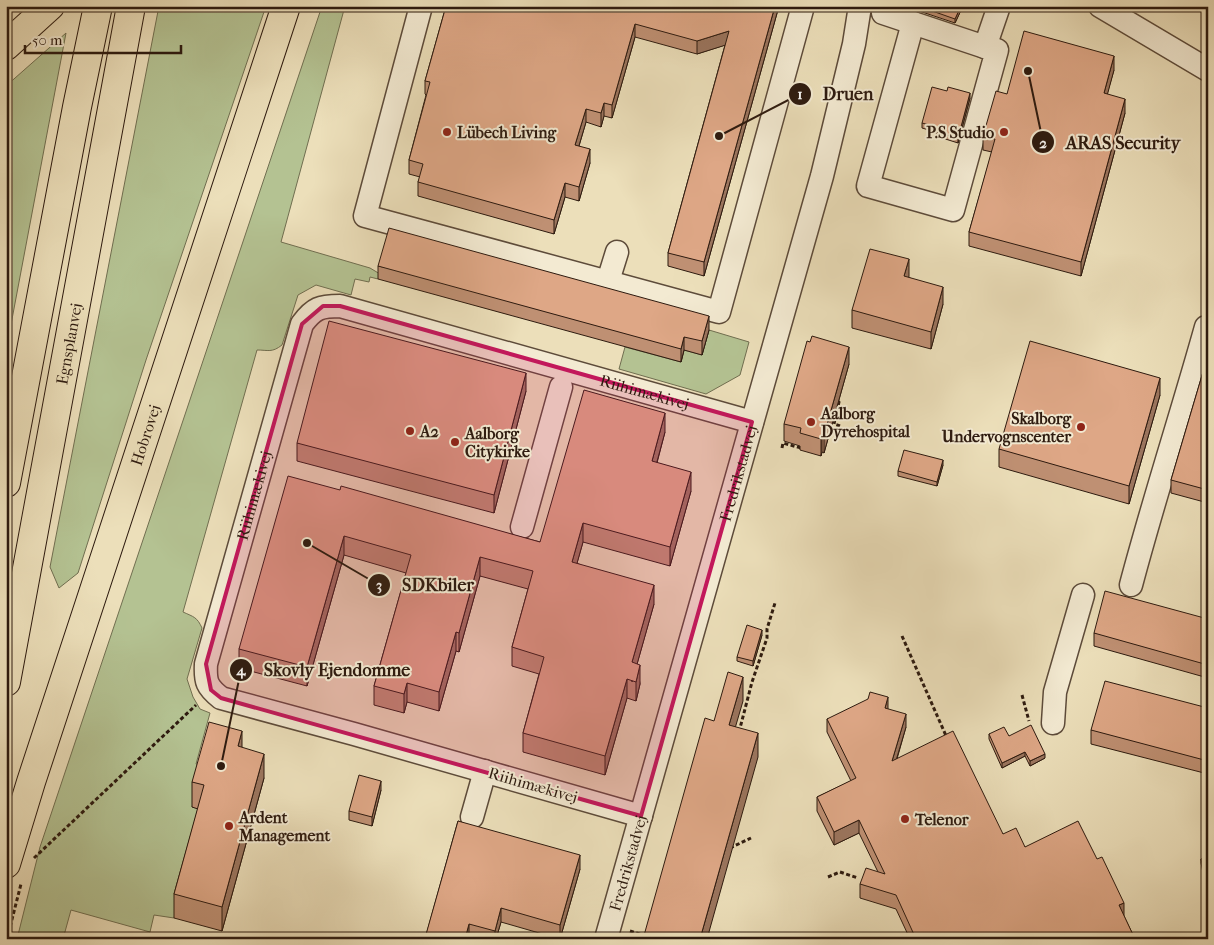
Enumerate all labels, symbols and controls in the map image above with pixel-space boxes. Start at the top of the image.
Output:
scale bar [25,22,181,54]
text: 50 m [32,31,63,49]
callout: Druen [788,77,884,110]
text: Druen [823,84,874,105]
text: 1 [797,85,803,103]
place label: Lübech Living [457,123,556,143]
place label: P.S Studio [926,123,994,142]
marker: Lübech Living [441,126,453,138]
marker: P.S Studio [998,126,1010,138]
callout: ARAS Security [1030,126,1190,159]
text: ARAS Security [1065,133,1182,154]
text: 2 [1039,134,1047,152]
street label: Egnsplanvej [52,301,85,386]
street label: Riihimækivej [598,370,691,413]
street label: Hobrovej [126,402,164,468]
place label: Aalborg Dyrehospital [820,404,911,442]
place label: Skalborg Undervognscenter [941,409,1072,447]
marker: Aalborg Dyrehospital [805,416,817,428]
marker: Skalborg Undervognscenter [1075,421,1087,433]
place label: A2 [419,422,439,441]
street label: Fredrikstadvej [715,423,760,524]
place label: Aalborg Citykirke [464,424,530,462]
marker: A2 [404,425,416,437]
marker: Aalborg Citykirke [449,436,461,448]
street label: Riihimækivej [232,449,275,542]
callout: SDKbiler [367,568,484,601]
text: SDKbiler [402,575,474,596]
text: 3 [376,576,382,594]
callout: Skovly Ejendomme [229,654,420,687]
text: Skovly Ejendomme [264,660,410,681]
text: 4 [236,661,247,679]
street label: Riihimækivej [486,763,580,807]
place label: Ardent Management [238,808,331,846]
place label: Telenor [914,810,970,829]
street label: Fredrikstadvej [605,813,650,913]
marker: Telenor [899,813,911,825]
marker: Ardent Management [223,820,235,832]

